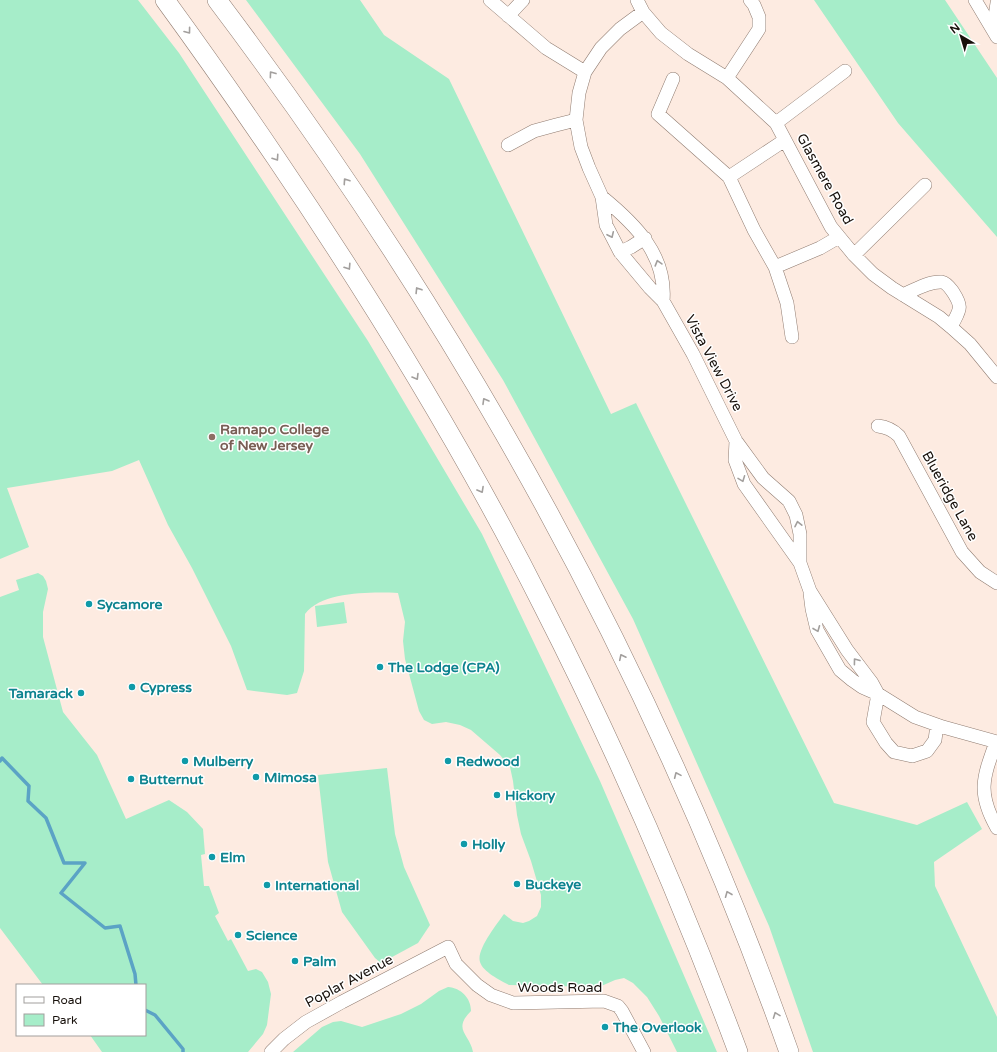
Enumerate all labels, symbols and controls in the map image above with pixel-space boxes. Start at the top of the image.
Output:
north arrow [941,16,981,56]
text: N [948,21,963,36]
one-way arrow [183,27,190,34]
one-way arrow [270,72,277,79]
street label: Glasmere Road [793,131,857,227]
one-way arrow [271,154,278,161]
one-way arrow [344,179,351,186]
one-way arrow [606,230,614,238]
one-way arrow [654,259,663,266]
one-way arrow [343,262,350,269]
one-way arrow [415,287,422,294]
street label: Vista View Drive [681,312,747,414]
one-way arrow [412,373,419,380]
one-way arrow [483,398,490,405]
place label: Ramapo College of New Jersey [220,421,329,454]
marker: Ramapo College of New Jersey [207,432,217,442]
street label: Blueridge Lane [918,448,982,544]
one-way arrow [738,475,746,482]
one-way arrow [477,486,484,493]
one-way arrow [794,521,803,527]
place label: Sycamore [97,596,162,613]
marker: Sycamore [84,599,94,609]
one-way arrow [813,626,821,633]
one-way arrow [619,654,627,661]
place label: The Lodge (CPA) [387,659,500,676]
one-way arrow [853,659,860,666]
marker: The Lodge (CPA) [375,662,385,672]
place label: Cypress [140,679,192,696]
marker: Cypress [127,682,137,692]
place label: Tamarack [8,685,73,702]
marker: Tamarack [76,688,86,698]
place label: Mulberry [193,753,254,770]
place label: Redwood [456,753,520,770]
marker: Mulberry [180,756,190,766]
marker: Redwood [443,756,453,766]
place label: Mimosa [264,769,317,786]
place label: Butternut [139,771,204,788]
one-way arrow [674,771,682,779]
marker: Mimosa [251,772,261,782]
marker: Butternut [126,774,136,784]
place label: Hickory [505,787,556,804]
marker: Hickory [492,790,502,800]
place label: Holly [472,836,506,853]
marker: Holly [459,839,469,849]
place label: Elm [220,849,245,866]
marker: Elm [207,852,217,862]
place label: Buckeye [525,876,581,893]
place label: International [275,877,359,894]
marker: Buckeye [512,879,522,889]
marker: International [262,880,272,890]
one-way arrow [725,891,733,899]
place label: Science [246,927,297,944]
marker: Science [233,930,243,940]
street label: Poplar Avenue [302,951,396,1011]
place label: Palm [303,953,336,970]
marker: Palm [290,956,300,966]
street label: Woods Road [518,979,602,996]
legend [16,984,146,1036]
text: Road [52,993,82,1007]
one-way arrow [772,1012,780,1019]
text: Park [52,1013,78,1027]
place label: The Overlook [612,1019,702,1036]
marker: The Overlook [600,1022,610,1032]

